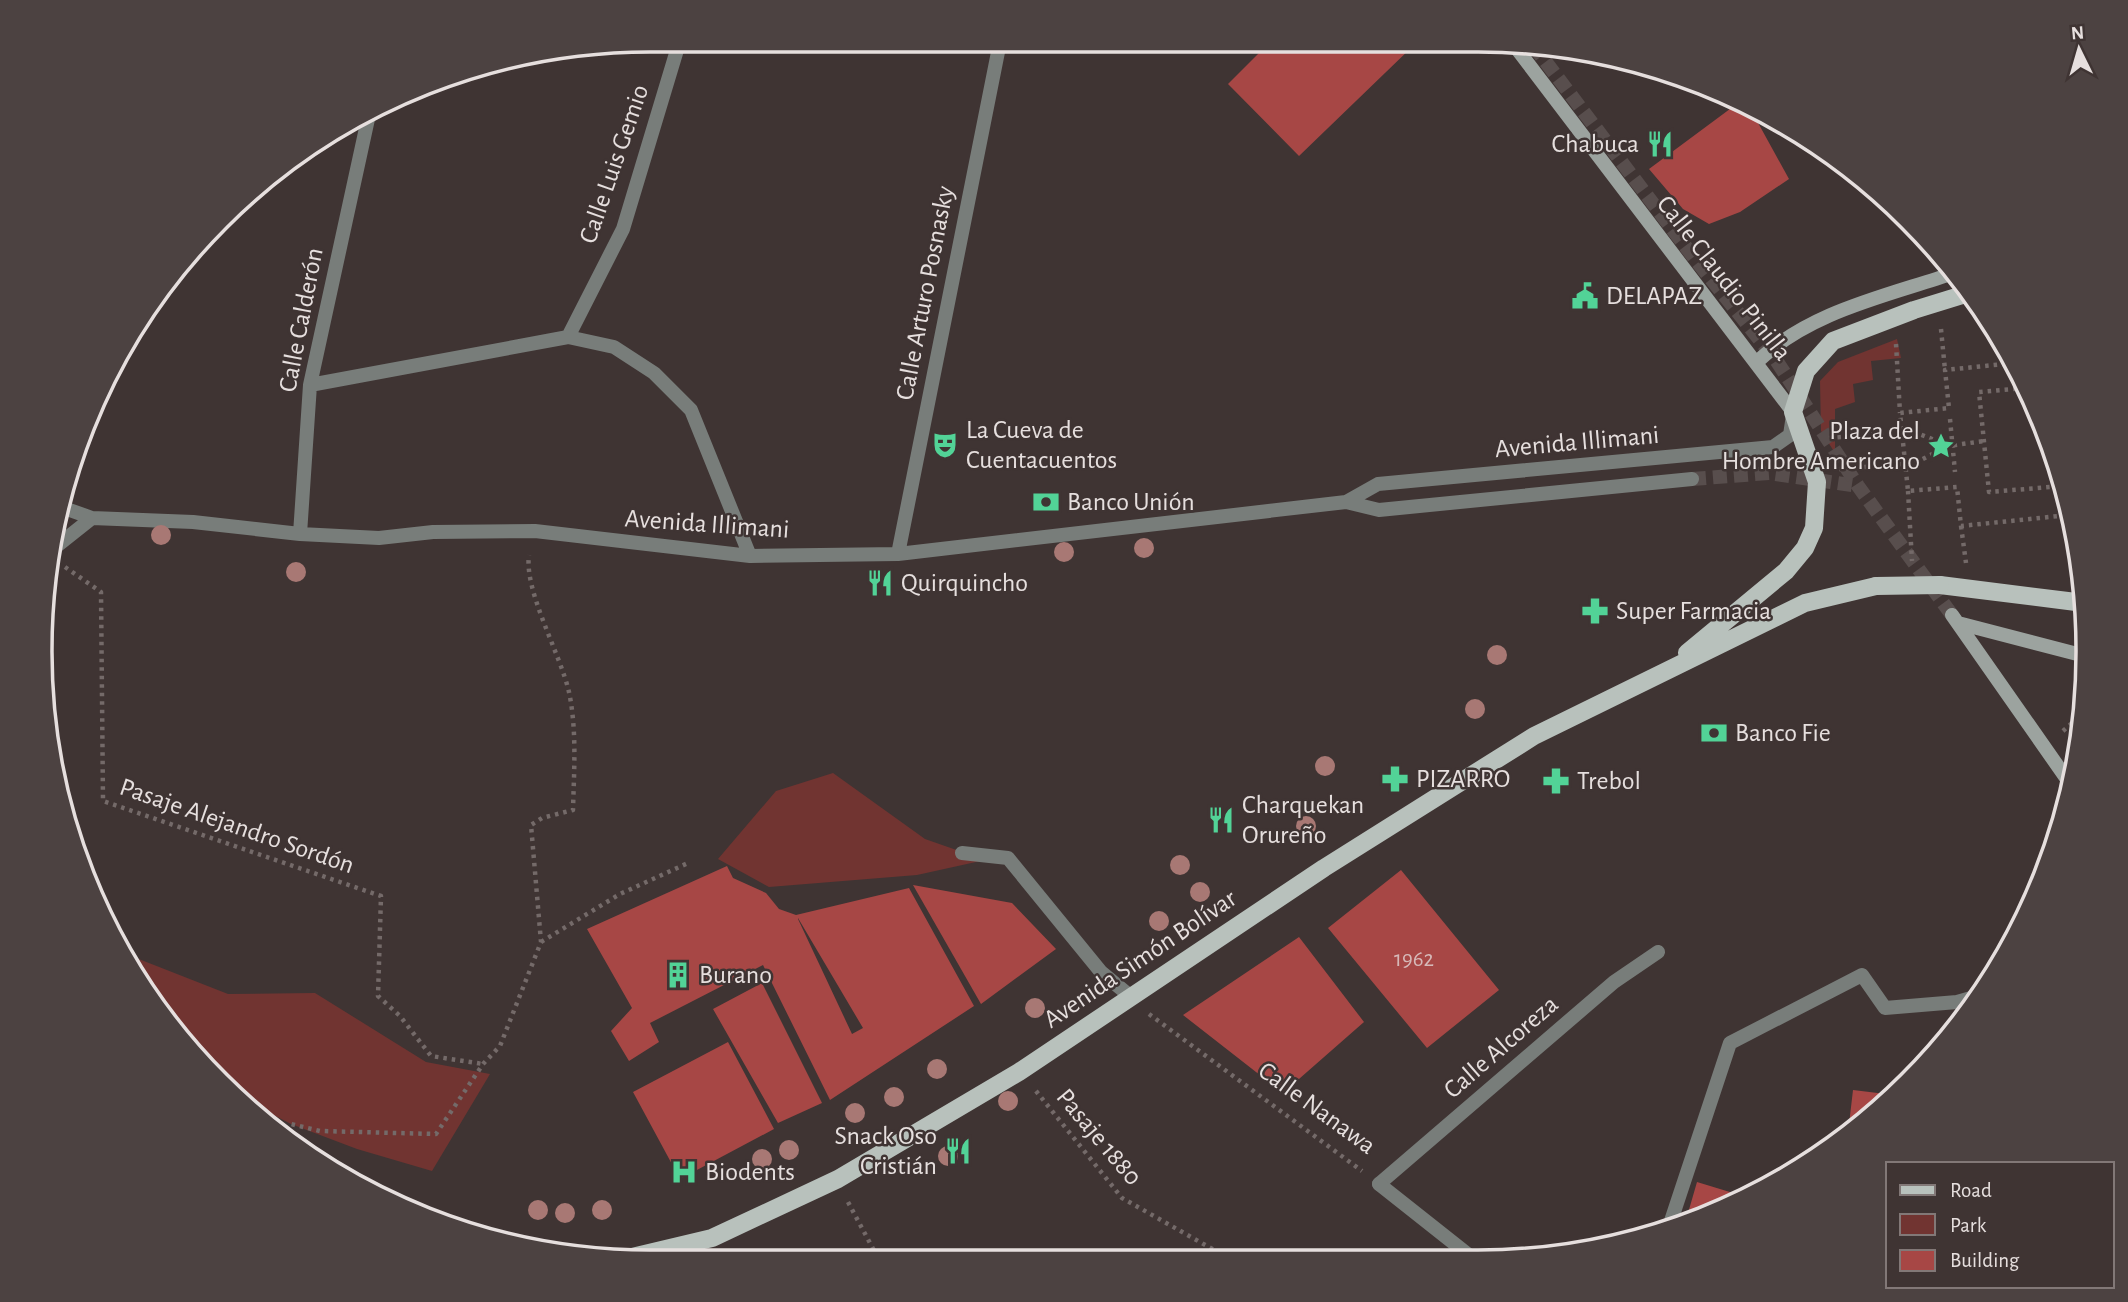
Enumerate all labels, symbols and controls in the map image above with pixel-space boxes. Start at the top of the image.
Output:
north arrow [2044,14,2114,84]
text: N [2070,24,2085,44]
street label: Calle Luis Gemio [575,81,653,247]
restaurant icon: Chabuca [1645,129,1675,159]
place label: Chabuca [1552,131,1639,157]
street label: Calle Arturo Posnasky [892,184,958,402]
street label: Calle Claudio Pinilla [1652,191,1796,365]
street label: Calle Calderón [274,246,328,394]
public building icon: DELAPAZ [1570,281,1600,311]
place label: DELAPAZ [1606,283,1702,309]
place label: La Cueva de Cuentacuentos [966,417,1117,473]
place label: Plaza del Hombre Americano [1722,418,1920,474]
street label: Avenida Illimani [1494,422,1660,462]
theatre icon: La Cueva de Cuentacuentos [930,430,960,460]
place icon: Plaza del Hombre Americano [1926,431,1956,461]
bank icon: Banco Unión [1031,487,1061,517]
place label: Banco Unión [1067,489,1195,515]
street label: Avenida Illimani [624,505,790,543]
restaurant icon: Quirquincho [865,568,895,598]
place label: Quirquincho [901,570,1028,596]
pharmacy icon: Super Farmacia [1580,596,1610,626]
place label: Super Farmacia [1616,598,1771,624]
bank icon: Banco Fie [1699,718,1729,748]
place label: Banco Fie [1735,720,1831,746]
pharmacy icon: PIZARRO [1380,764,1410,794]
place label: PIZARRO [1416,766,1510,792]
pharmacy icon: Trebol [1541,766,1571,796]
place label: Trebol [1577,768,1641,794]
street label: Pasaje Alejandro Sordón [116,774,358,878]
place label: Charquekan Orureño [1242,792,1364,848]
restaurant icon: Charquekan Orureño [1206,805,1236,835]
street label: Avenida Simón Bolívar [1039,885,1241,1033]
house number: 1962 [1394,948,1434,971]
building icon: Burano [663,960,693,990]
place label: Burano [699,962,772,988]
street label: Calle Alcoreza [1439,991,1563,1103]
street label: Calle Nanawa [1254,1057,1380,1159]
street label: Pasaje 1880 [1051,1084,1147,1190]
place label: Snack Oso Cristián [835,1123,937,1179]
restaurant icon: Snack Oso Cristián [943,1136,973,1166]
hospital icon: Biodents [669,1157,699,1187]
place label: Biodents [705,1159,795,1185]
legend [1886,1162,2114,1288]
text: Road [1950,1180,1992,1201]
text: Park [1950,1215,1987,1236]
text: Building [1950,1250,2020,1271]

